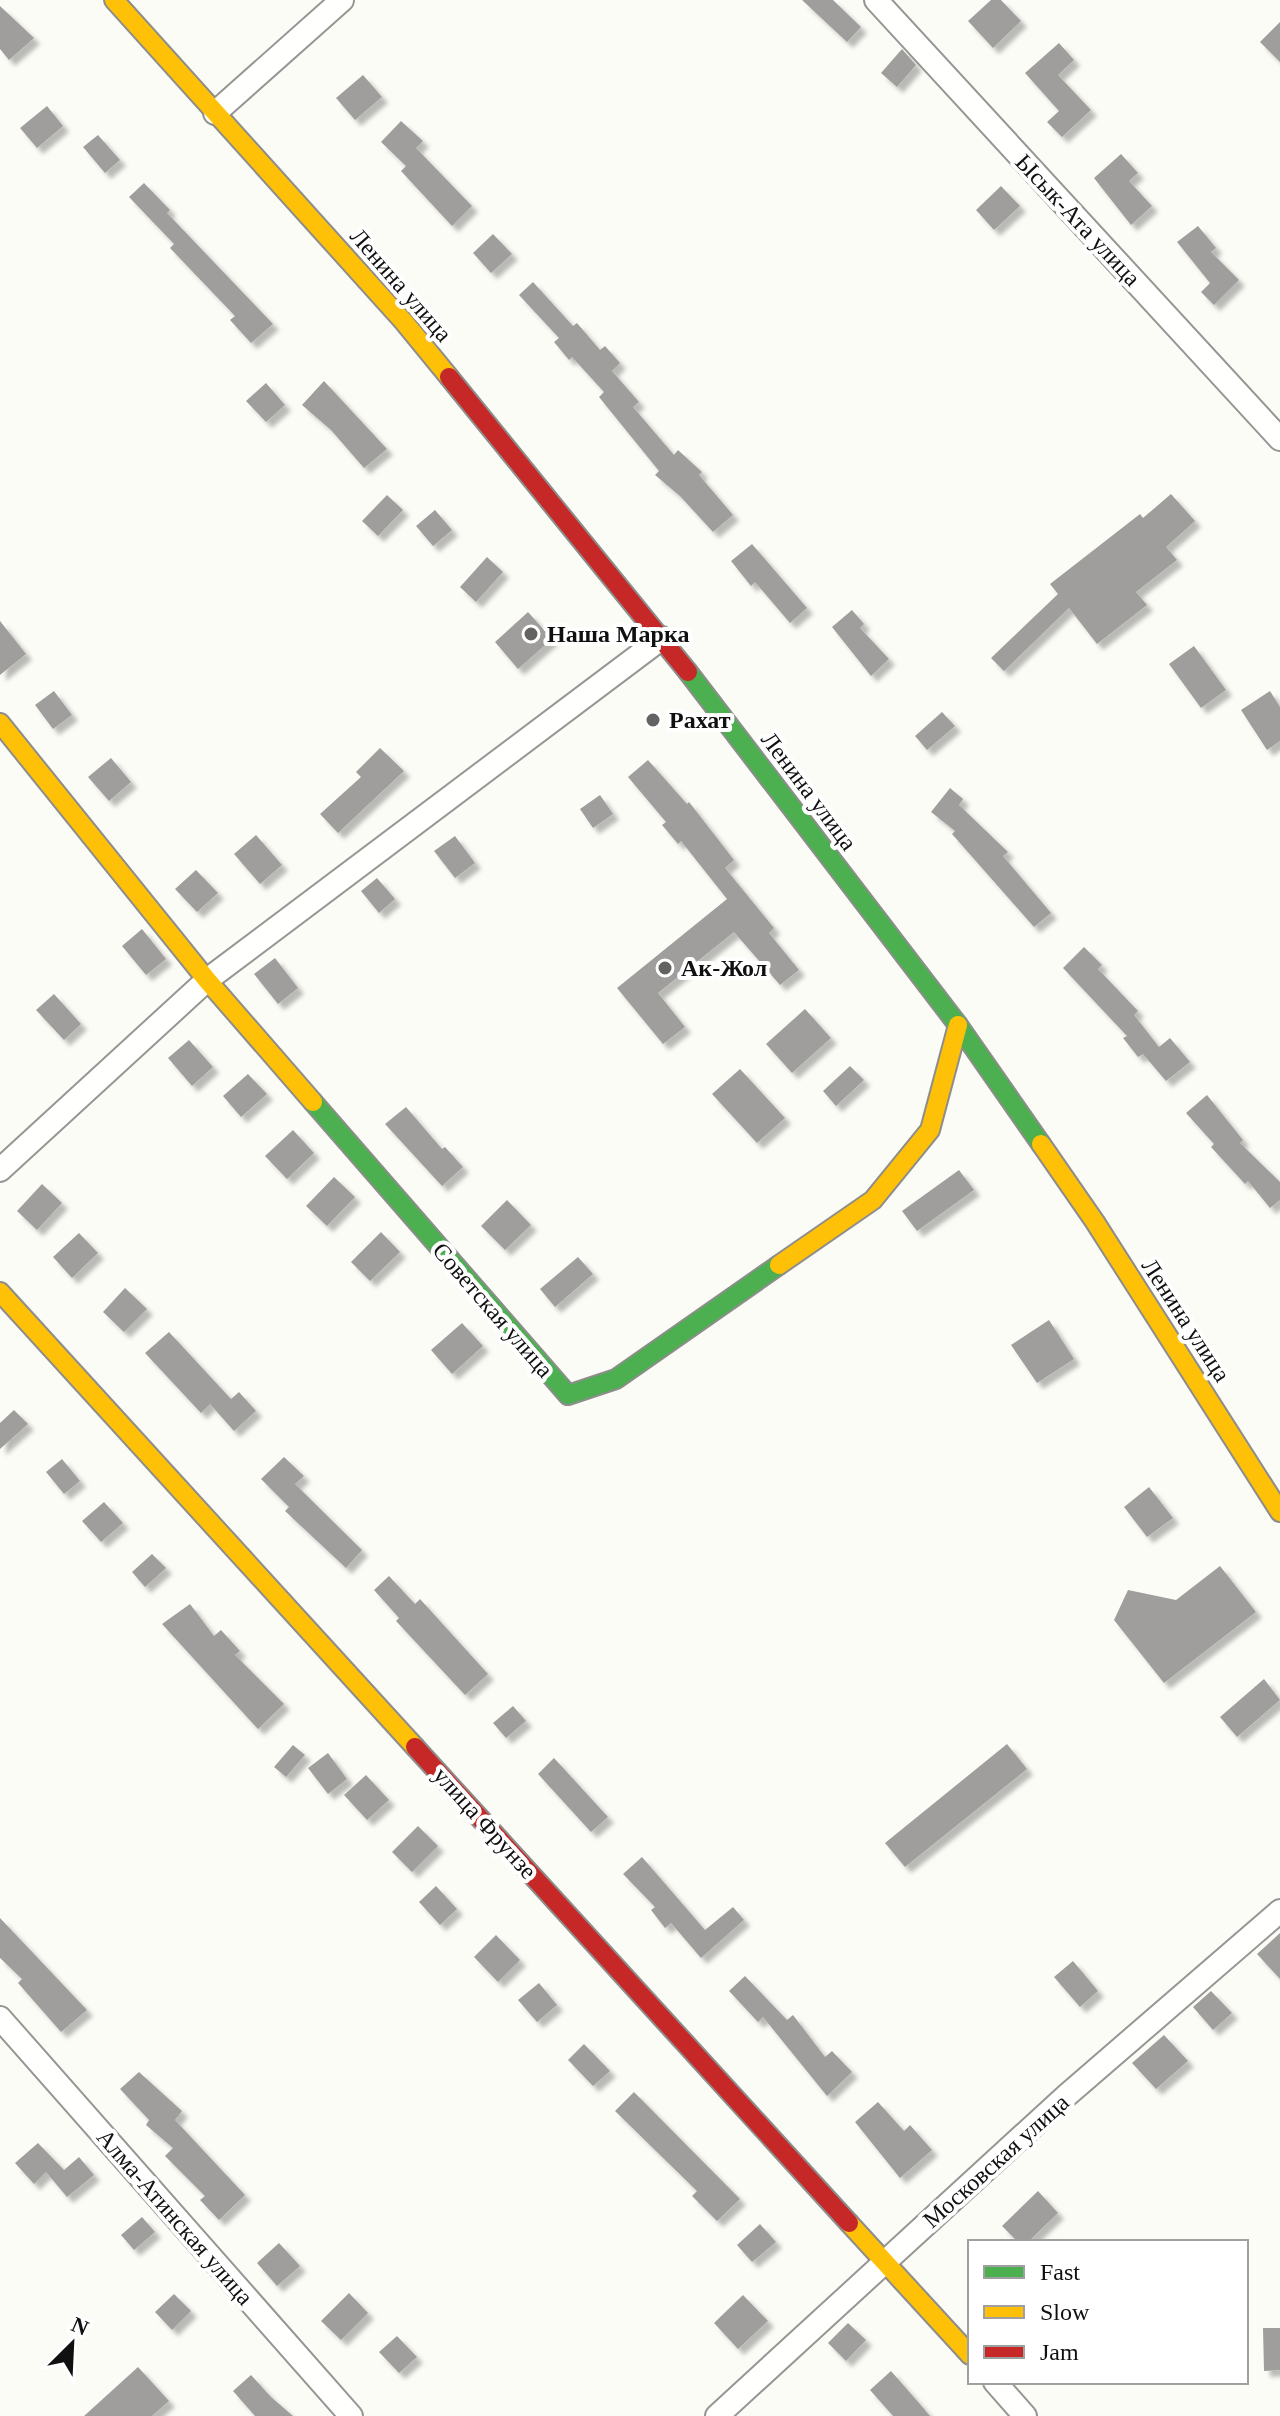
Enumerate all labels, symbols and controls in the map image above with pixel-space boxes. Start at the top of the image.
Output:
street label: Ысык-Ата улица [1010,149,1146,291]
street label: Ленина улица [345,223,457,347]
place label: Наша Марка [547,621,689,647]
marker: Наша Марка [522,625,540,643]
place label: Рахат [669,707,731,733]
marker: Рахат [644,711,662,729]
street label: Ленина улица [756,727,862,855]
place label: Ак-Жол [681,955,767,981]
marker: Ак-Жол [656,959,674,977]
street label: Советская улица [428,1237,559,1383]
street label: Ленина улица [1137,1254,1236,1387]
street label: улица Фрунзе [428,1762,542,1884]
street label: Московская улица [918,2089,1074,2233]
street label: Алма-Атинская улица [92,2124,259,2310]
legend [968,2240,1248,2384]
text: Fast [1040,2259,1080,2285]
text: Slow [1040,2299,1090,2325]
north arrow [32,2304,112,2384]
text: N [68,2312,92,2341]
text: Jam [1040,2339,1079,2365]

